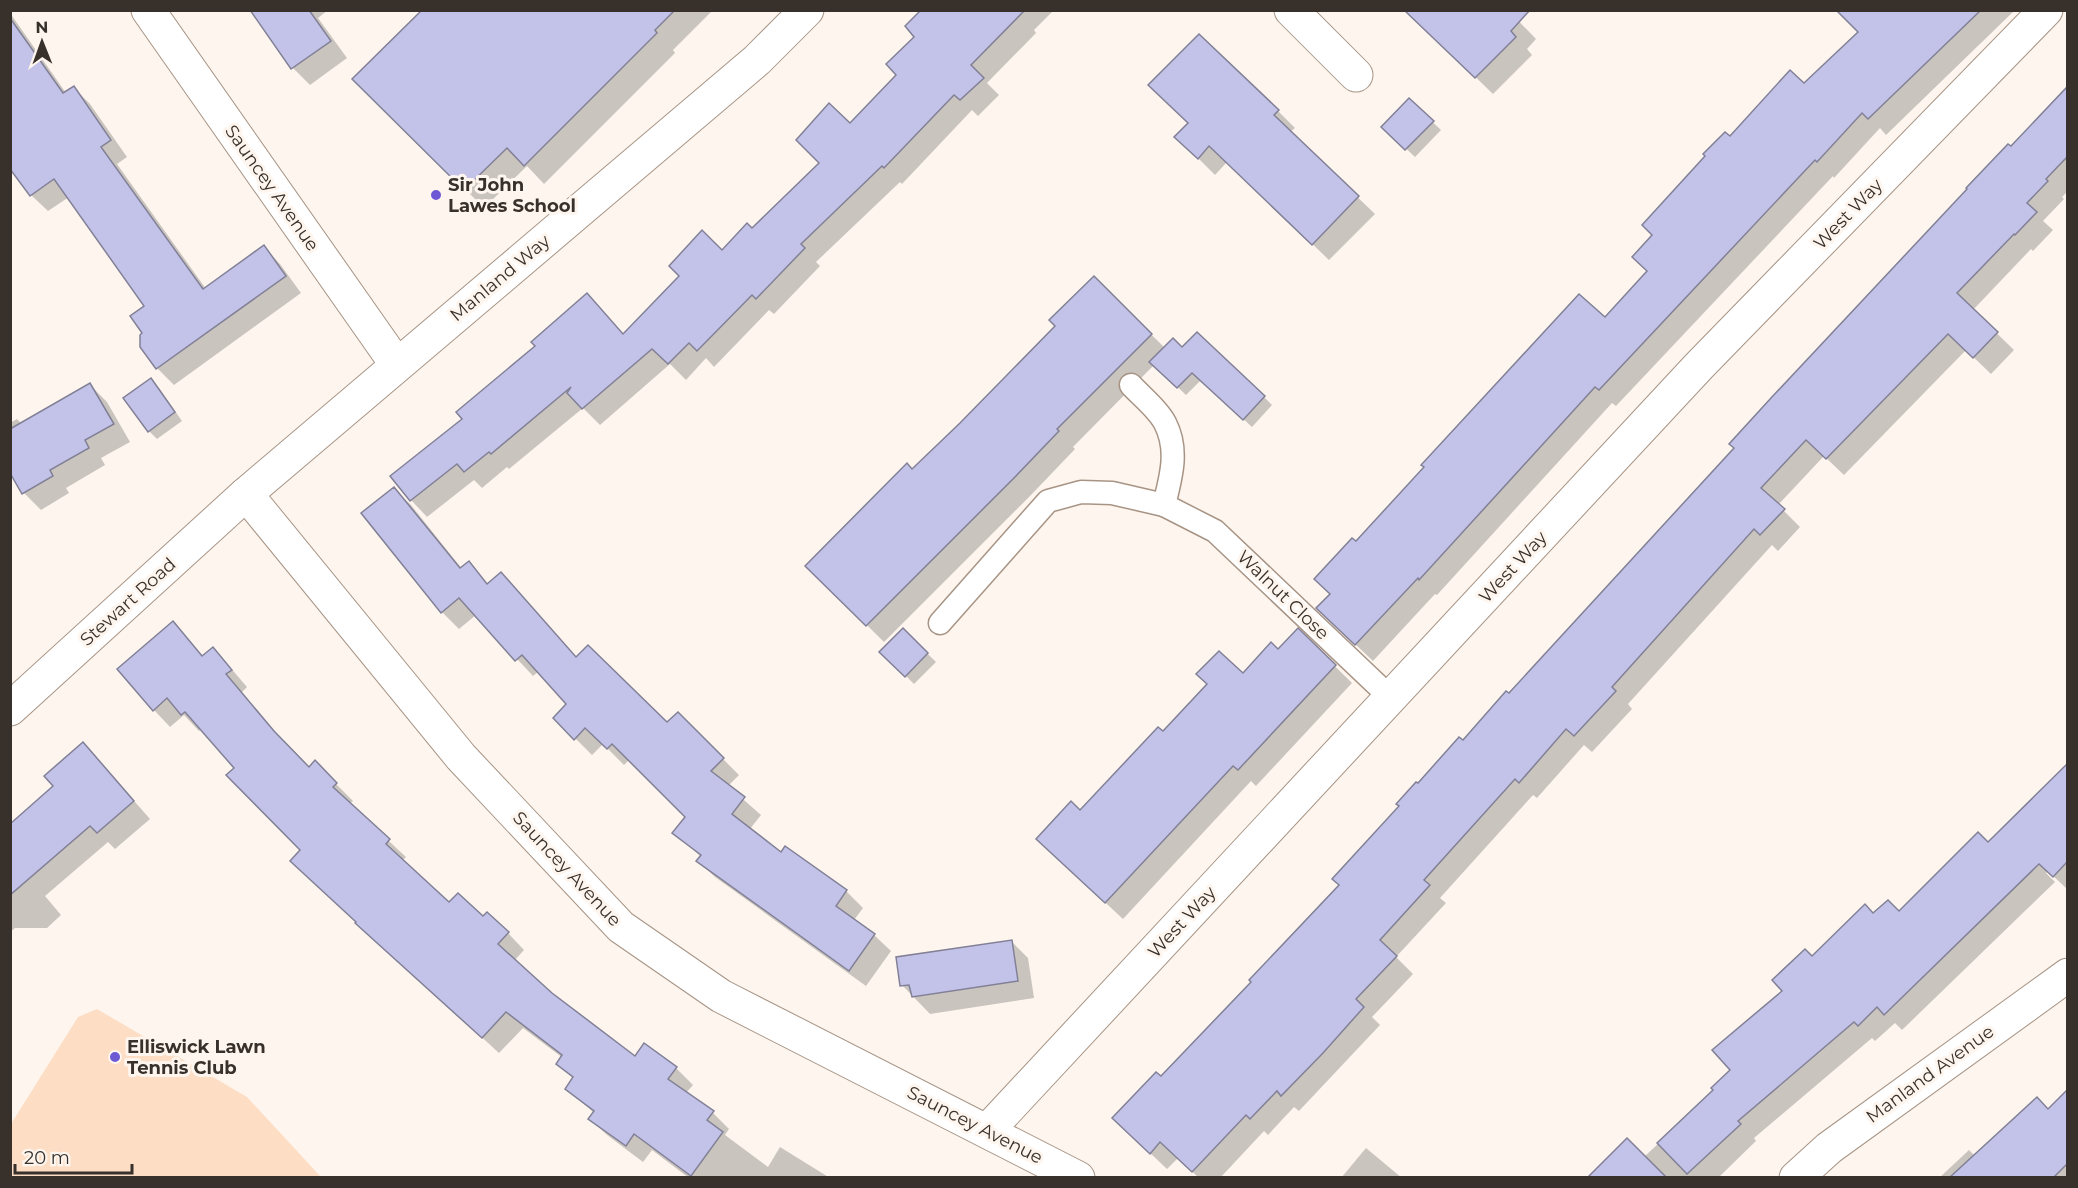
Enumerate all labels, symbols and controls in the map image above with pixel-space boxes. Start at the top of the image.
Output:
north arrow [12,12,72,72]
text: N [35,18,48,37]
street label: Sauncey Avenue [220,121,324,255]
place label: Sir John Lawes School [448,174,576,217]
street label: West Way [1809,174,1887,254]
marker: Sir John Lawes School [429,188,443,202]
street label: Manland Way [446,230,555,326]
street label: West Way [1474,527,1552,607]
street label: Walnut Close [1232,546,1334,644]
street label: Stewart Road [76,553,180,651]
street label: Sauncey Avenue [508,807,626,931]
street label: West Way [1143,882,1221,962]
street label: Manland Avenue [1862,1020,1998,1128]
place label: Elliswick Lawn Tennis Club [127,1036,266,1079]
marker: Elliswick Lawn Tennis Club [108,1050,122,1064]
street label: Sauncey Avenue [904,1081,1047,1169]
scale bar [15,1137,132,1175]
text: 20 m [24,1147,70,1169]

